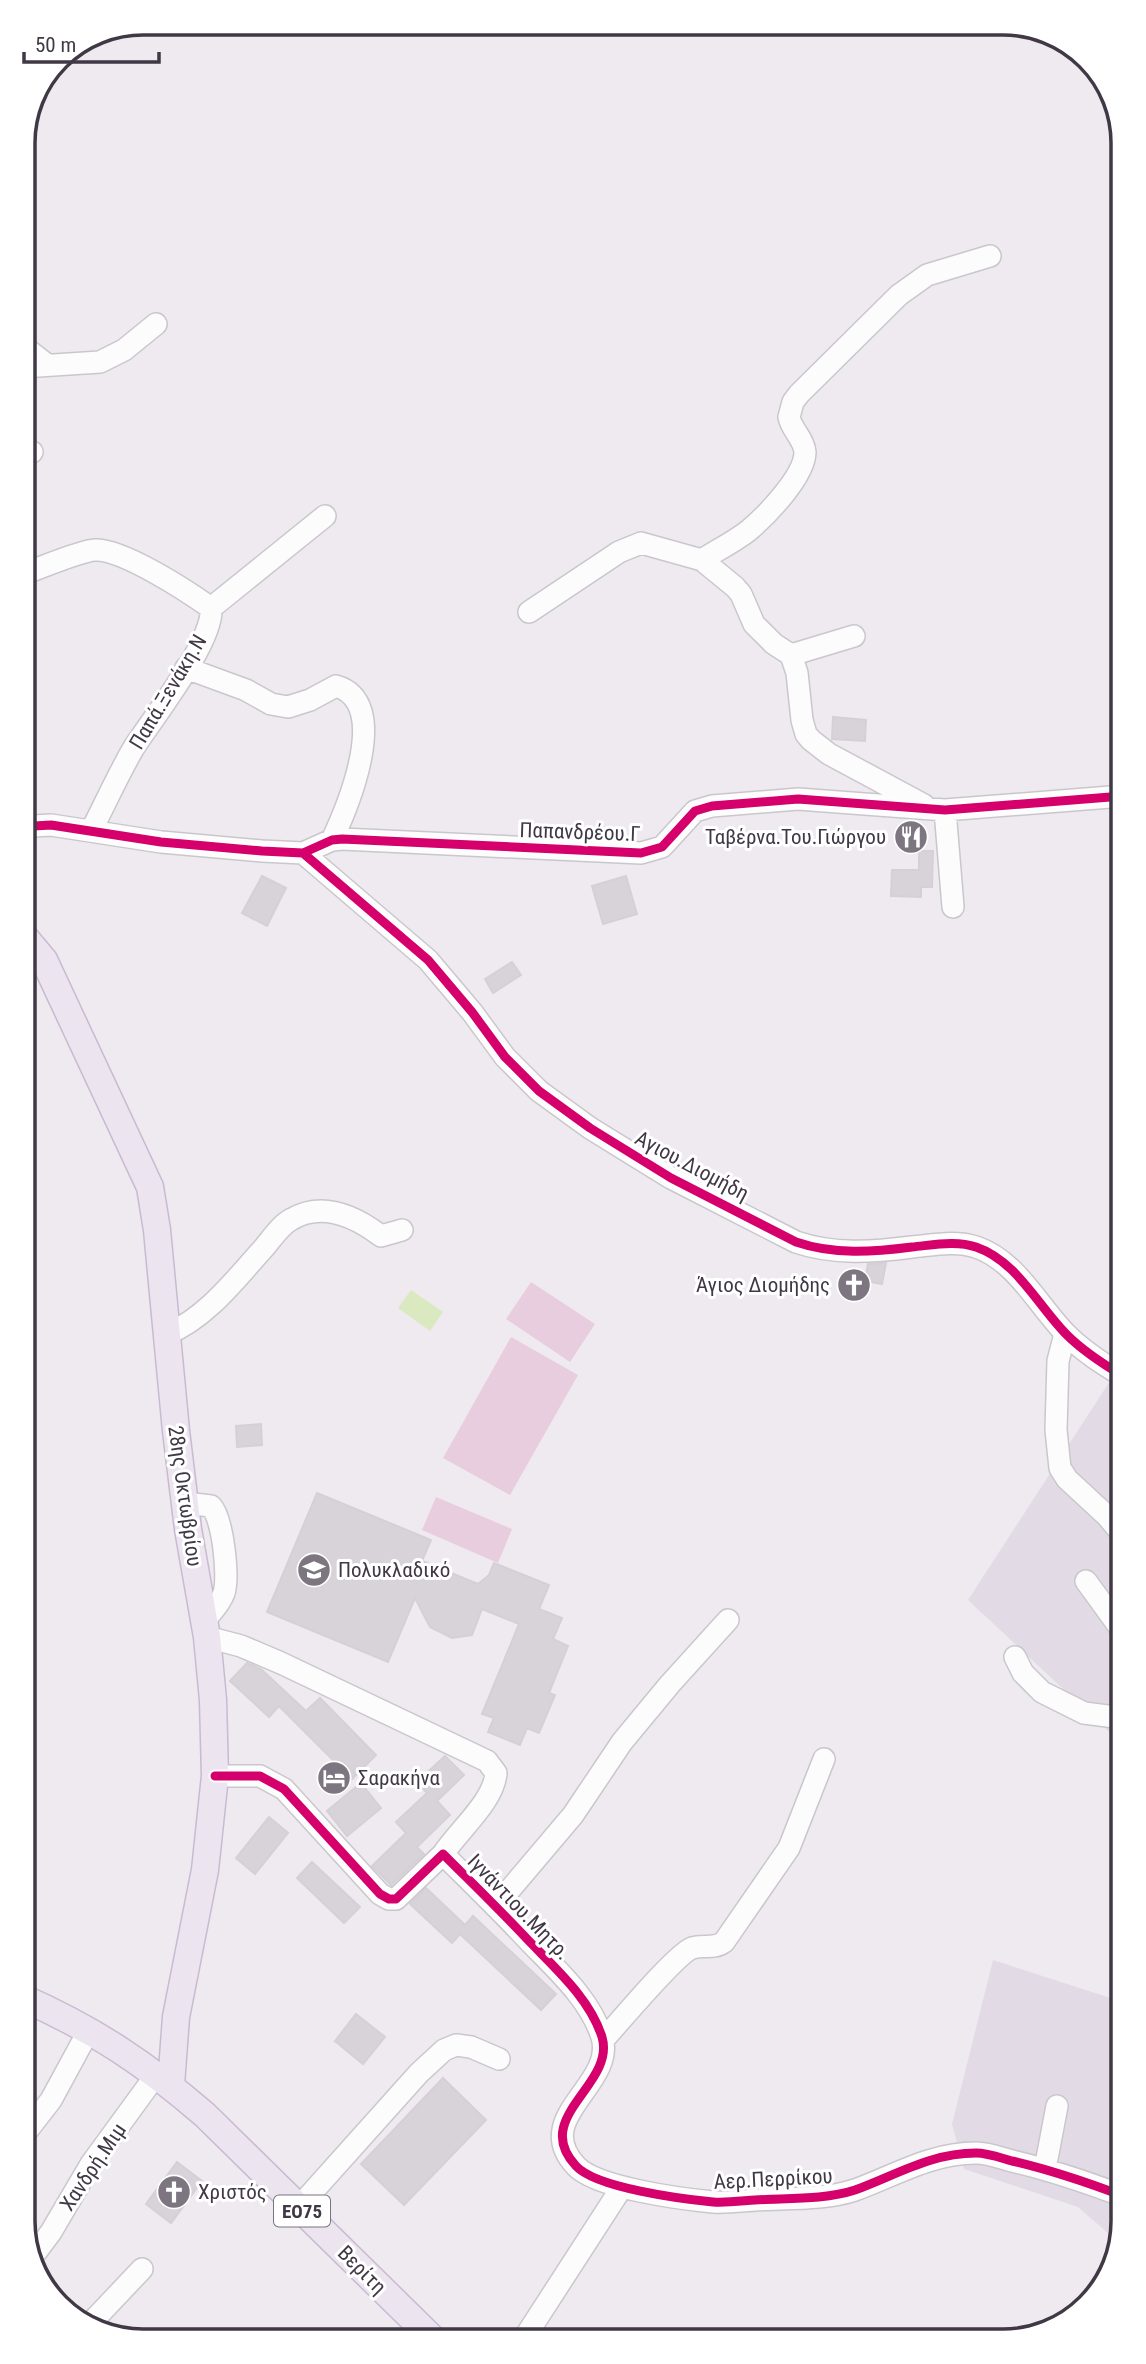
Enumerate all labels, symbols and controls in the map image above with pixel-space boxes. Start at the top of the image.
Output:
scale bar [24,21,159,65]
text: 50 m [35,33,76,57]
street label: Παπά.Ξενάκη.Ν [124,630,212,754]
street label: Παπανδρέου.Γ [519,818,641,846]
restaurant icon: Ταβέρνα.Του.Γιώργου [892,818,930,856]
place label: Ταβέρνα.Του.Γιώργου [705,825,886,849]
street label: Αγιου.Διομήδη [631,1126,753,1206]
church icon: Άγιος Διομήδης [835,1266,873,1304]
place label: Άγιος Διομήδης [696,1273,830,1297]
street label: 28ης Οκτωβρίου [163,1424,207,1568]
school or university icon: Πολυκλαδικό [295,1551,333,1589]
place label: Πολυκλαδικό [338,1558,450,1582]
hotel icon: Σαρακήνα [315,1759,353,1797]
place label: Σαρακήνα [358,1766,440,1790]
street label: Ιγνάντιου.Μητρ. [463,1849,575,1965]
street label: Χανδρή.Μιμ [55,2119,131,2215]
street label: Αερ.Περρίκου [713,2164,833,2194]
church icon: Χριστός [155,2173,193,2211]
place label: Χριστός [198,2180,267,2204]
road number: ΕΟ75 [274,2196,330,2226]
street label: Βερίτη [333,2241,391,2299]

